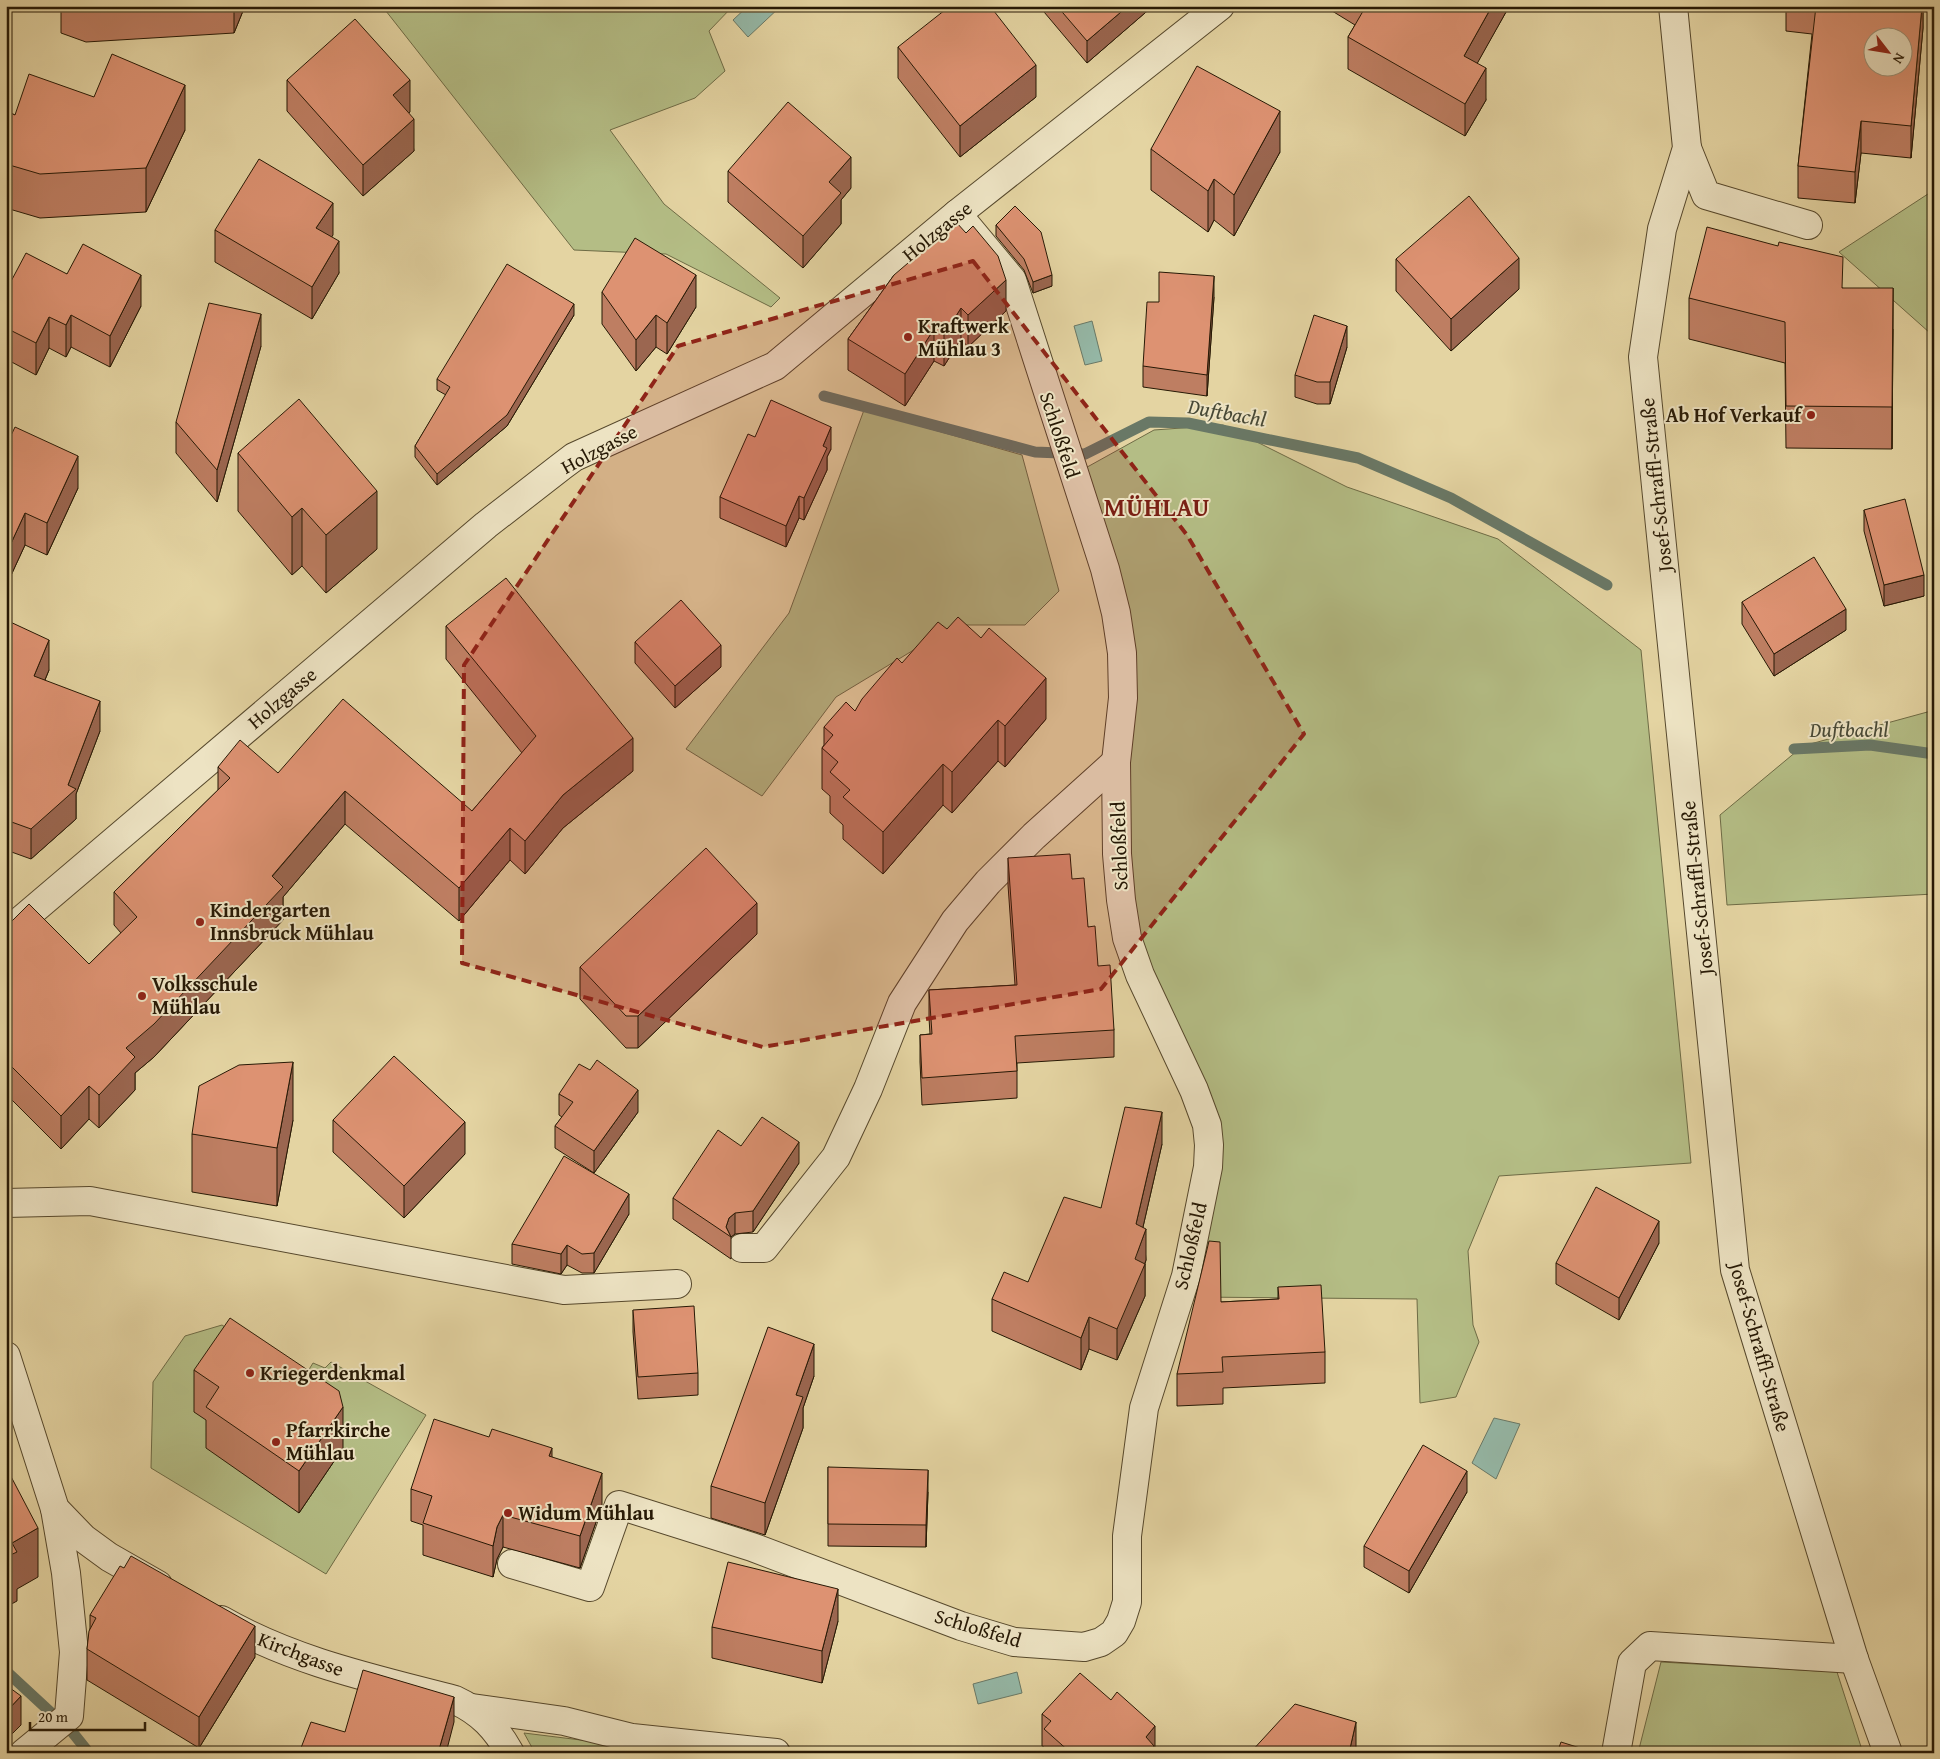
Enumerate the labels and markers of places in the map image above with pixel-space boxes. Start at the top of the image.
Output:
place label: Kraftwerk Mühlau 3 [918,311,1009,363]
marker: Kraftwerk Mühlau 3 [902,331,914,343]
place label: Ab Hof Verkauf [1666,400,1803,429]
marker: Ab Hof Verkauf [1805,409,1817,421]
place label: Kindergarten Innsbruck Mühlau [210,895,374,947]
marker: Kindergarten Innsbruck Mühlau [194,916,206,928]
place label: Volksschule Mühlau [152,969,258,1021]
marker: Volksschule Mühlau [136,990,148,1002]
place label: Kriegerdenkmal [260,1358,405,1387]
marker: Kriegerdenkmal [244,1367,256,1379]
place label: Pfarrkirche Mühlau [286,1415,390,1467]
marker: Pfarrkirche Mühlau [270,1436,282,1448]
place label: Widum Mühlau [518,1498,655,1527]
marker: Widum Mühlau [502,1507,514,1519]

